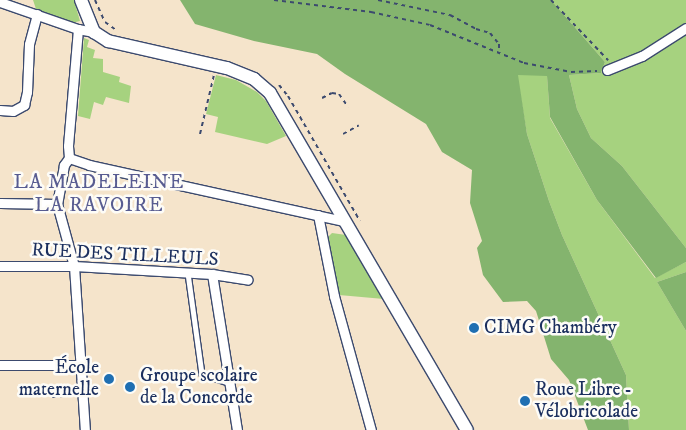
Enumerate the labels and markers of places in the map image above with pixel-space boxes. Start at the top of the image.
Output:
place label: CIMG Chambéry [484,317,617,339]
marker: CIMG Chambéry [468,322,480,334]
place label: École maternelle [19,357,99,401]
place label: Groupe scolaire de la Concorde [140,365,258,409]
marker: École maternelle [103,373,115,385]
place label: Roue Libre - Vélobricolade [535,379,638,423]
marker: Groupe scolaire de la Concorde [124,381,136,393]
marker: Roue Libre - Vélobricolade [519,395,531,407]

